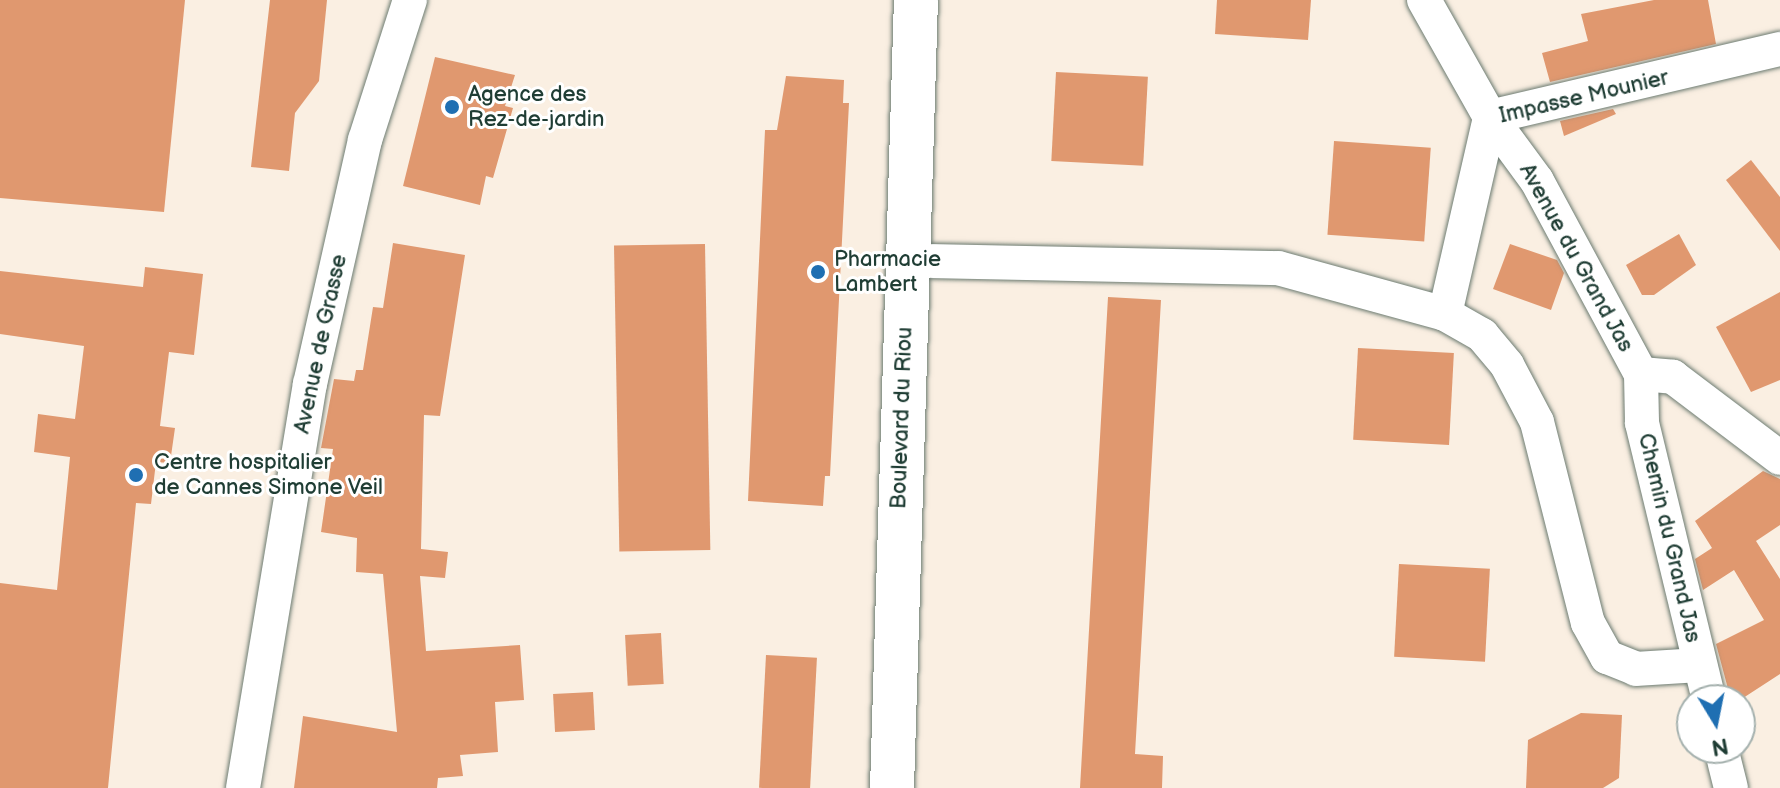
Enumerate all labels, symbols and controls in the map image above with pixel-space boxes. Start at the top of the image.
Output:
street label: Impasse Mounier [1497,65,1671,129]
place label: Agence des Rez-de-jardin [468,81,604,132]
marker: Agence des Rez-de-jardin [443,98,461,116]
street label: Avenue du Grand Jas [1513,159,1639,357]
place label: Pharmacie Lambert [834,246,941,298]
street label: Avenue de Grasse [289,252,353,436]
marker: Pharmacie Lambert [809,263,827,281]
street label: Boulevard du Riou [886,326,918,510]
street label: Chemin du Grand Jas [1632,430,1706,646]
place label: Centre hospitalier de Cannes Simone Veil [154,449,384,500]
marker: Centre hospitalier de Cannes Simone Veil [125,464,147,486]
north arrow [1676,684,1756,764]
text: N [1709,731,1730,761]

